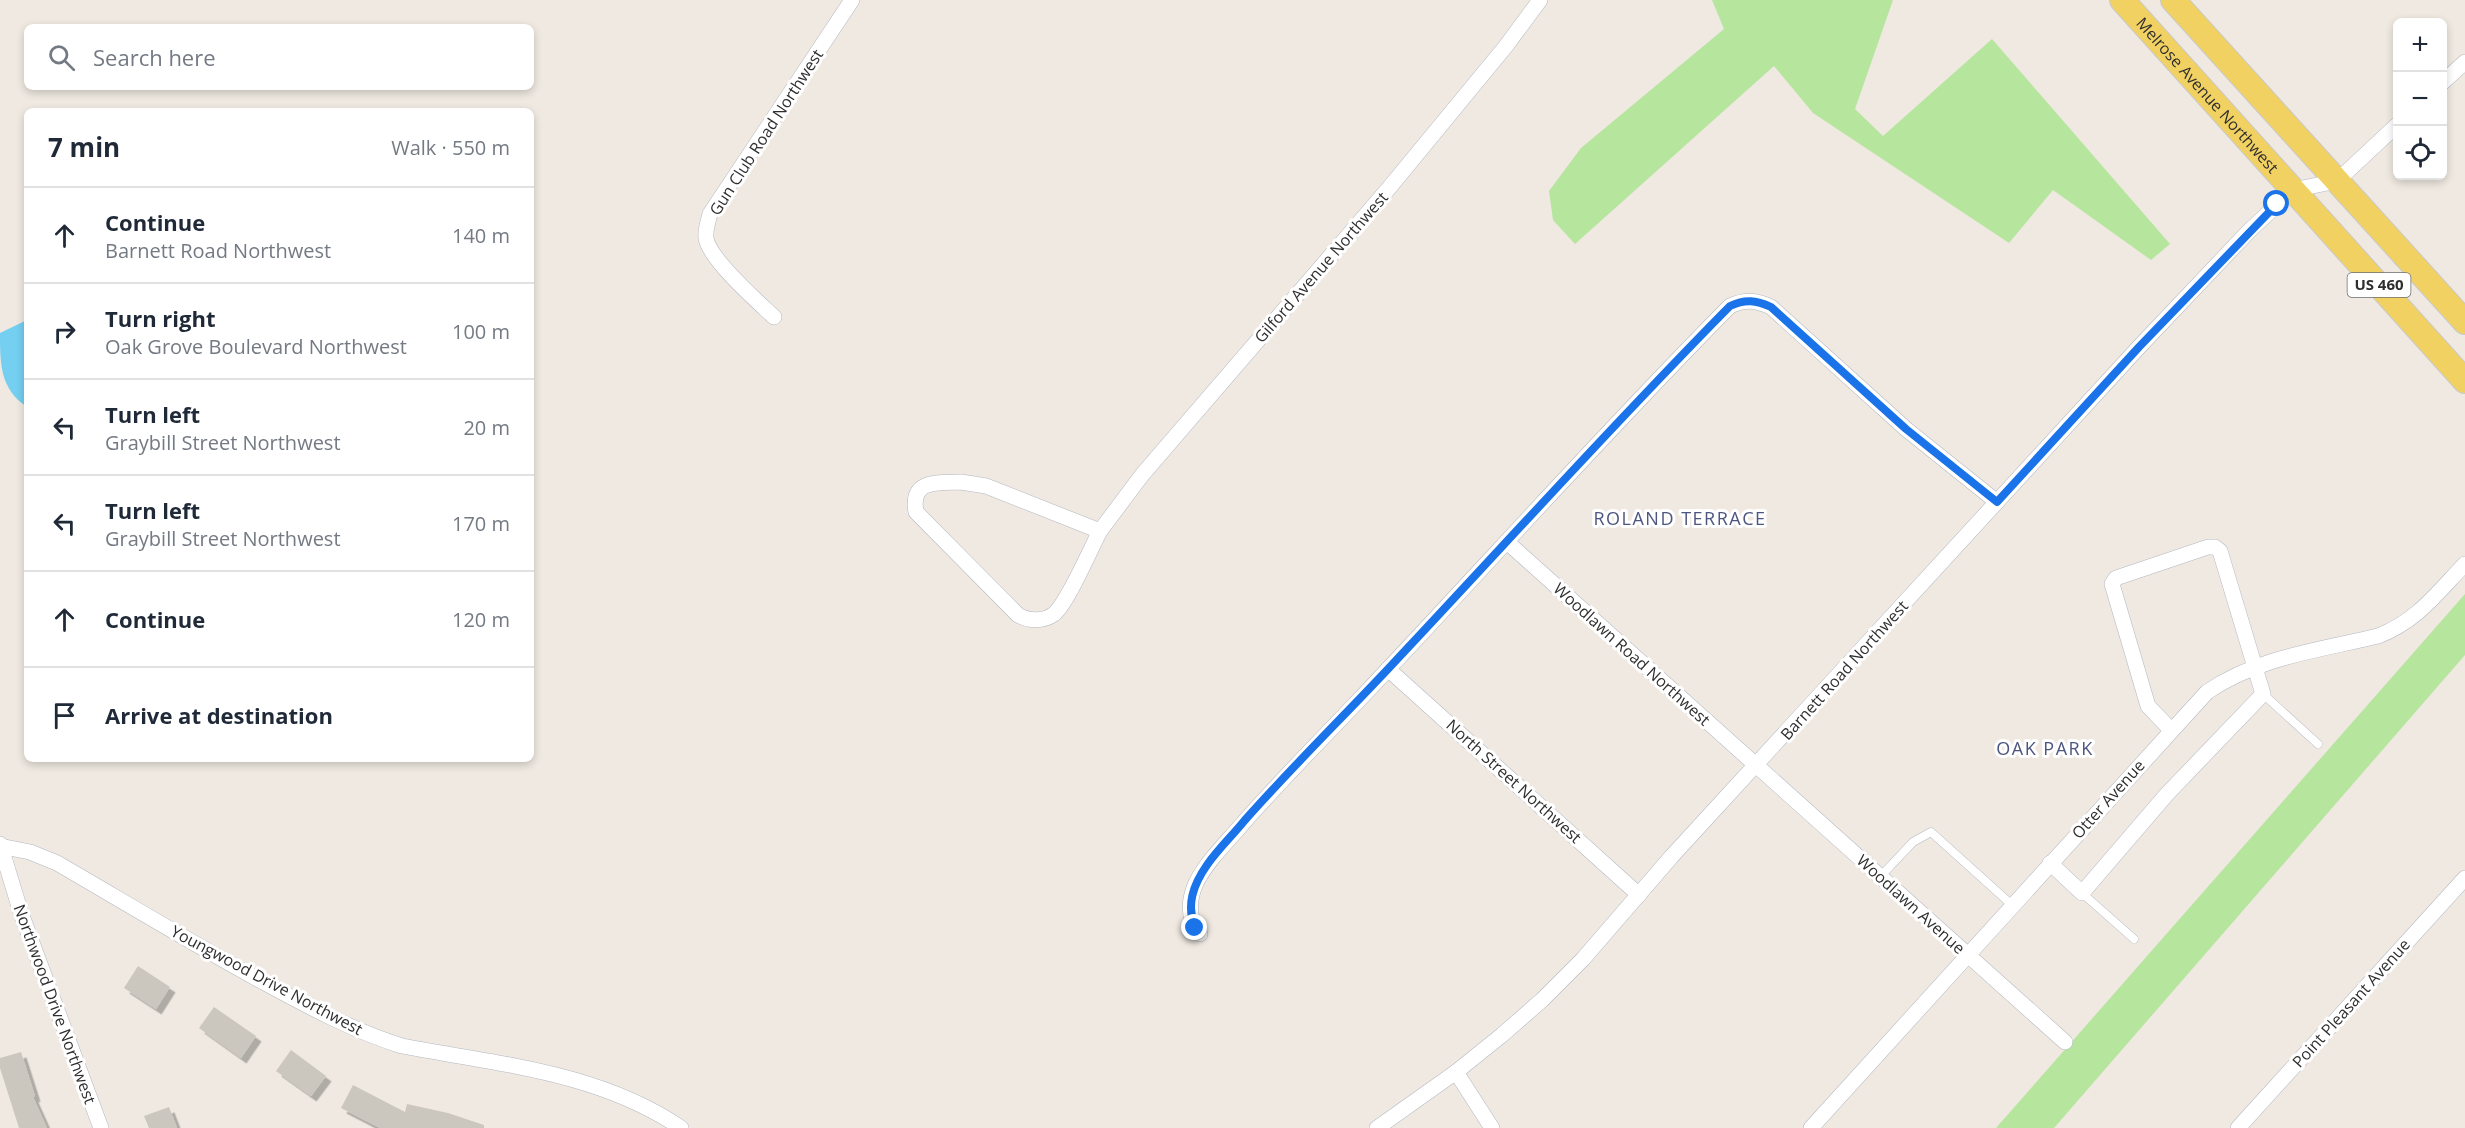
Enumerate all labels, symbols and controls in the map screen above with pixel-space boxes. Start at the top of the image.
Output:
street label: Melrose Avenue Northwest [2132,12,2284,178]
map controls [2393,18,2447,180]
button: + [2393,18,2447,72]
search box [24,24,534,90]
icon: search [45,41,78,74]
text: Search here [93,42,216,72]
street label: Gun Club Road Northwest [704,44,828,219]
button: − [2393,72,2447,126]
button: locate [2393,126,2447,180]
text: 7 min [48,129,120,165]
text: Walk · 550 m [391,134,510,161]
street label: Gilford Avenue Northwest [1249,187,1393,347]
route start [2263,190,2289,216]
text: Continue [105,207,205,237]
icon: ahead [48,219,81,252]
text: 140 m [452,222,510,249]
text: Barnett Road Northwest [105,237,331,264]
road number: US 460 [2348,273,2410,297]
text: Turn right [105,303,216,333]
icon: right [48,315,81,348]
text: 100 m [452,318,510,345]
text: Oak Grove Boulevard Northwest [105,333,407,360]
text: Turn left [105,399,200,429]
icon: left [48,411,81,444]
text: 20 m [463,414,510,441]
text: Graybill Street Northwest [105,429,341,456]
text: Turn left [105,495,200,525]
district label: ROLAND TERRACE [1593,506,1767,530]
icon: left [48,507,81,540]
text: 170 m [452,510,510,537]
text: Graybill Street Northwest [105,525,341,552]
street label: Woodlawn Road Northwest [1549,578,1715,731]
street label: Barnett Road Northwest [1775,595,1913,745]
icon: ahead [48,603,81,636]
text: Continue [105,604,205,634]
text: 120 m [452,606,510,633]
icon: arrive [48,699,81,732]
text: Arrive at destination [105,700,333,730]
street label: North Street Northwest [1442,714,1587,848]
district label: OAK PARK [1996,736,2094,760]
street label: Otter Avenue [2067,755,2149,843]
street label: Woodlawn Avenue [1852,849,1970,959]
street label: Northwood Drive Northwest [9,901,102,1107]
route end [1181,914,1207,940]
street label: Youngwood Drive Northwest [167,920,367,1040]
street label: Point Pleasant Avenue [2287,934,2415,1072]

